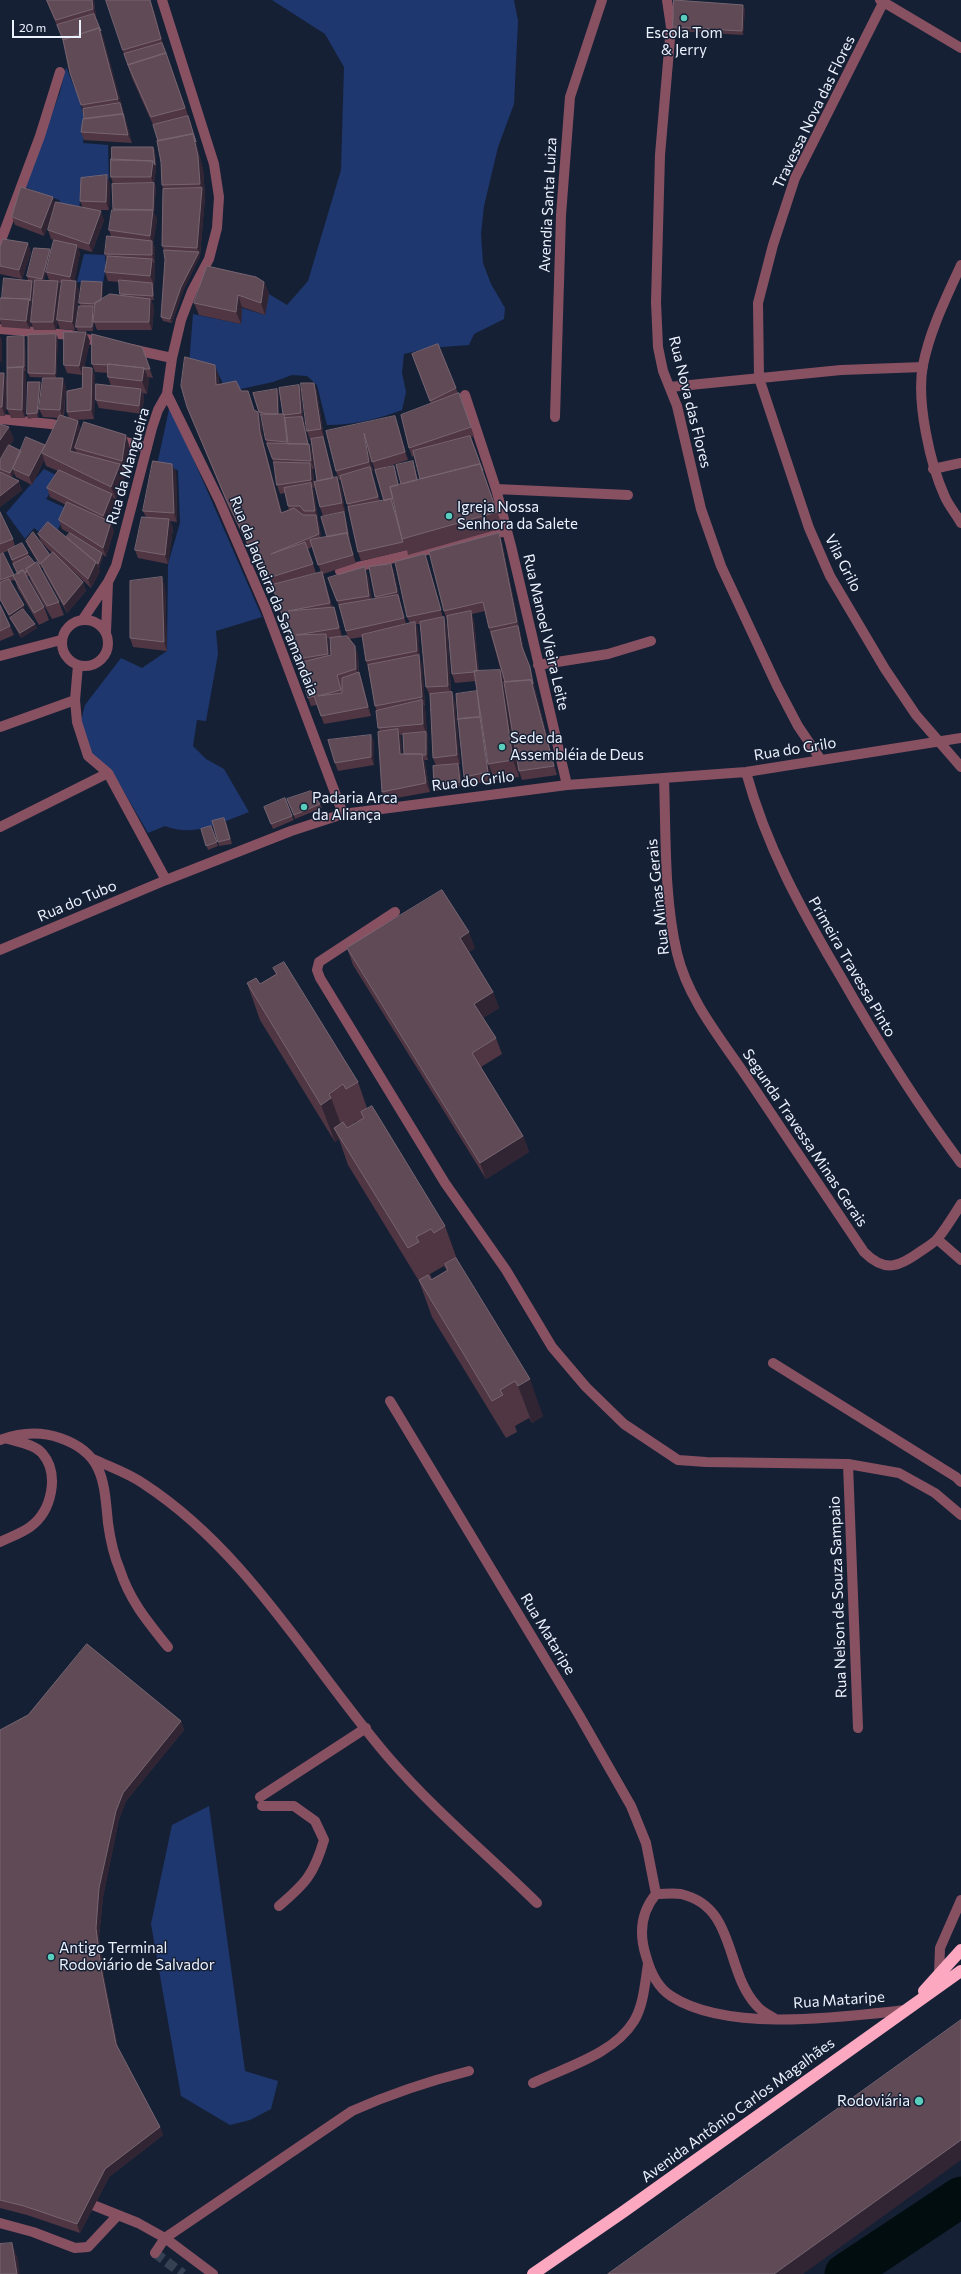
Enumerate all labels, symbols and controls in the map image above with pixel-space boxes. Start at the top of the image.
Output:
scale bar [14,12,83,38]
marker: Escola Tom & Jerry [679,13,689,23]
text: 20 m [19,20,46,34]
place label: Escola Tom & Jerry [645,24,723,59]
street label: Travessa Nova das Flores [769,33,859,191]
street label: Avendia Santa Luiza [535,137,561,273]
street label: Rua Nova das Flores [665,334,715,470]
street label: Rua da Mangueira [103,405,153,527]
street label: Rua da Jaqueira da Saramandaia [226,494,322,698]
place label: Igreja Nossa Senhora da Salete [457,498,578,533]
marker: Igreja Nossa Senhora da Salete [444,511,454,521]
street label: Vila Grilo [821,531,865,595]
street label: Rua Manoel Vieira Leite [519,552,573,712]
place label: Sede da Assembléia de Deus [510,729,644,764]
street label: Rua do Grilo [753,734,837,764]
marker: Sede da Assembléia de Deus [497,742,507,752]
street label: Rua do Grilo [431,767,515,795]
place label: Padaria Arca da Aliança [312,789,398,824]
marker: Padaria Arca da Aliança [299,802,309,812]
street label: Rua Minas Gerais [643,838,673,956]
street label: Rua do Tubo [35,876,119,926]
street label: Primeira Travessa Pinto [804,894,900,1040]
street label: Segunda Travessa Minas Gerais [739,1046,871,1230]
street label: Rua Nelson de Souza Sampaio [825,1496,851,1698]
street label: Rua Mataripe [517,1590,579,1678]
place label: Antigo Terminal Rodoviário de Salvador [59,1939,215,1974]
marker: Antigo Terminal Rodoviário de Salvador [46,1952,56,1962]
street label: Rua Mataripe [793,1988,885,2012]
street label: Avenida Antônio Carlos Magalhães [638,2034,838,2186]
place label: Rodoviária [837,2092,910,2110]
marker: Rodoviária [913,2095,925,2107]

